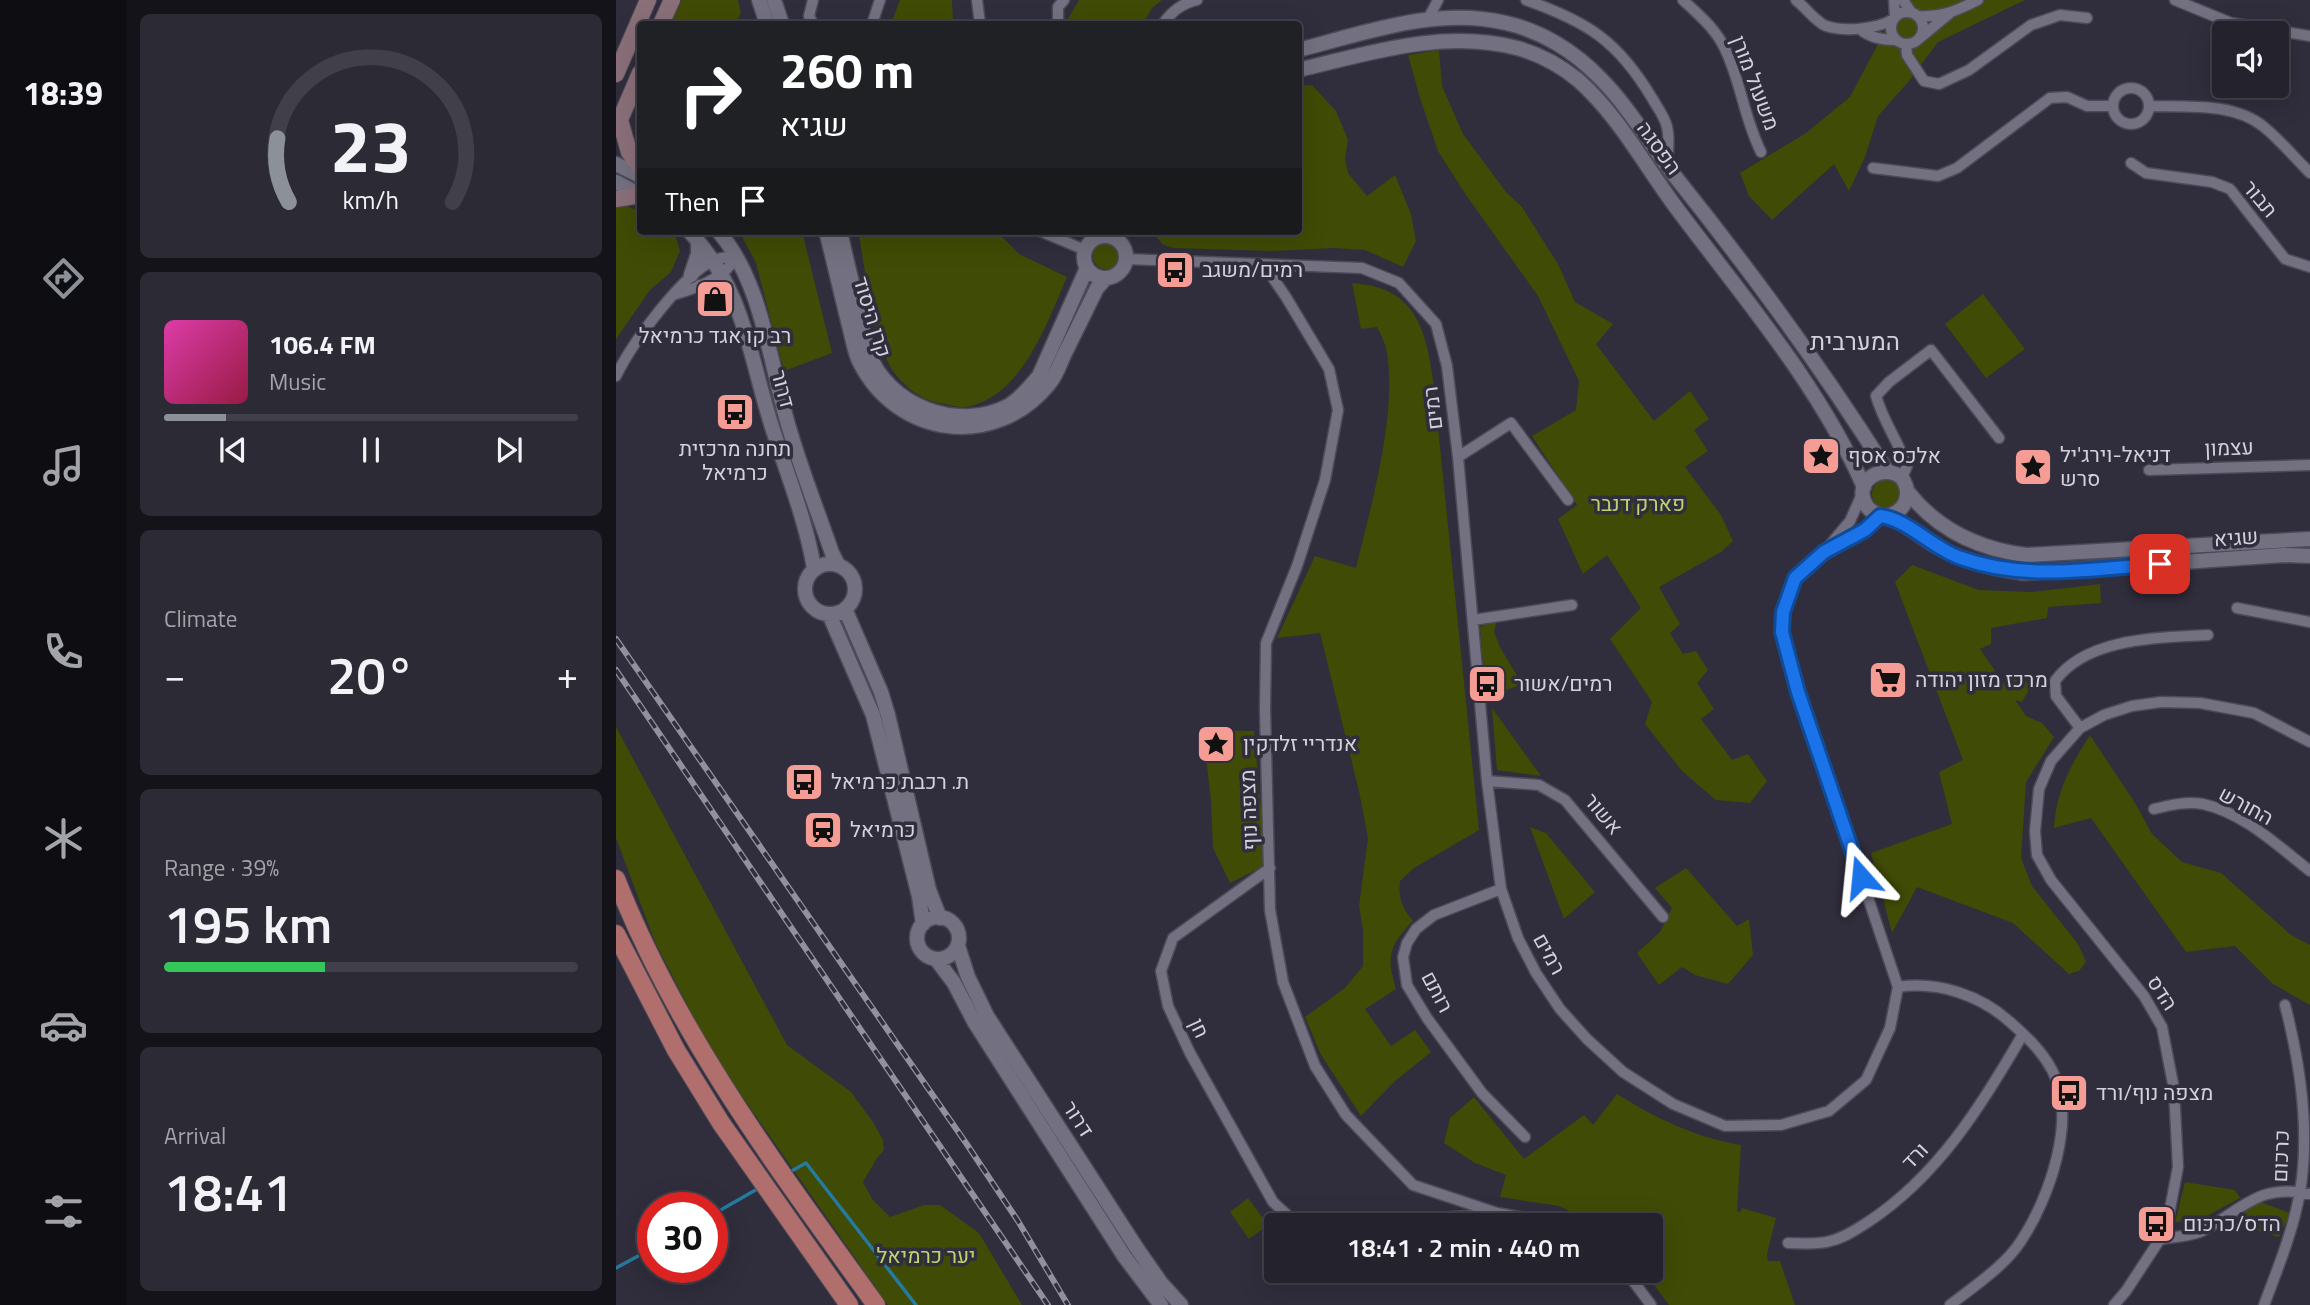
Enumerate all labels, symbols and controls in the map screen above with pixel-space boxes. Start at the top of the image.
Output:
map controls [2212,21,2289,98]
button: sound [2212,21,2289,98]
street label: משעול מורן [1723,30,1789,135]
text: 260 m [780,32,914,107]
icon: right [665,49,756,140]
text: 18:39 [23,69,103,117]
text: 23 [330,90,412,200]
text: שגיא [780,100,848,148]
street label: הפסגה [1629,114,1690,181]
street label: תבור [2235,172,2286,224]
text: km/h [343,181,399,219]
text: Then [665,182,720,221]
icon: arrive [734,182,772,220]
bus stop icon: רמים/משגב [1154,249,1196,291]
place label: רמים/משגב [1202,253,1303,285]
icon: directions [39,254,88,303]
street label: קרן היסוד [845,272,900,361]
shop icon: רב קו אגד כרמיאל [694,278,736,320]
place label: רב קו אגד כרמיאל [639,319,791,351]
district label: המערבית [1810,323,1900,359]
text: 106.4 FM [269,325,376,364]
text: Music [269,364,326,399]
street label: דרור [764,366,804,411]
street label: רמים [1413,385,1451,432]
bus stop icon: תחנה מרכזית כרמיאל [714,391,756,433]
street label: עצמון [2204,430,2254,464]
icon: previous [214,431,252,469]
icon: pause [352,431,390,469]
icon: next [490,431,528,469]
place label: תחנה מרכזית כרמיאל [679,432,791,488]
place icon: אלכס אסף [1800,435,1842,477]
place label: דניאל-וירג'יל סרש [2060,438,2171,494]
place label: אלכס אסף [1848,439,1941,471]
icon: music [39,441,88,490]
place icon: דניאל-וירג'יל סרש [2012,446,2054,488]
park label: פארק דנבר [1591,487,1685,519]
street label: שגיא [2213,519,2259,555]
pin [2130,534,2190,594]
icon: arrive [2141,545,2179,583]
text: Climate [164,601,237,636]
icon: phone [39,627,88,676]
text: 20° [327,635,415,714]
text: − [164,646,185,704]
text: + [557,646,578,704]
supermarket icon: מרכז מזון יהודה [1867,659,1909,701]
bus stop icon: רמים/אשור [1466,663,1508,705]
place label: מרכז מזון יהודה [1915,663,2048,695]
place label: רמים/אשור [1514,667,1613,699]
place icon: אנדריי זלדקין [1195,723,1237,765]
place label: אנדריי זלדקין [1243,727,1357,759]
bus stop icon: ת. רכבת כרמיאל [783,761,825,803]
place label: ת. רכבת כרמיאל [831,765,969,797]
street label: מצפה נוף [1231,769,1265,851]
street label: החורש [2213,777,2280,833]
street label: אשור [1577,785,1631,842]
station icon: כרמיאל [802,809,844,851]
place label: כרמיאל [850,813,916,845]
icon: climate [39,814,88,863]
position arrow [1824,840,1898,914]
text: Range · 39% [164,850,279,885]
text: 195 km [164,884,332,963]
street label: רמים [1525,927,1574,980]
street label: רותם [1414,965,1462,1018]
street label: הדס [2139,968,2186,1017]
icon: car [39,1001,88,1050]
street label: חן [1181,1012,1218,1043]
bus stop icon: מצפה נוף/ורד [2048,1072,2090,1114]
place label: מצפה נוף/ורד [2096,1076,2213,1108]
street label: דרור [1055,1094,1103,1143]
text: Arrival [164,1118,226,1153]
street label: כרכום [2263,1129,2297,1183]
street label: ורד [1893,1134,1935,1176]
text: 18:41 [164,1152,293,1231]
icon: filters [39,1187,88,1236]
speed limit sign: 30 [637,1192,728,1283]
bus stop icon: הדס/כרכום [2135,1203,2177,1245]
place label: הדס/כרכום [2183,1207,2281,1239]
text: 18:41 · 2 min · 440 m [1347,1228,1580,1267]
park label: יער כרמיאל [877,1239,975,1271]

